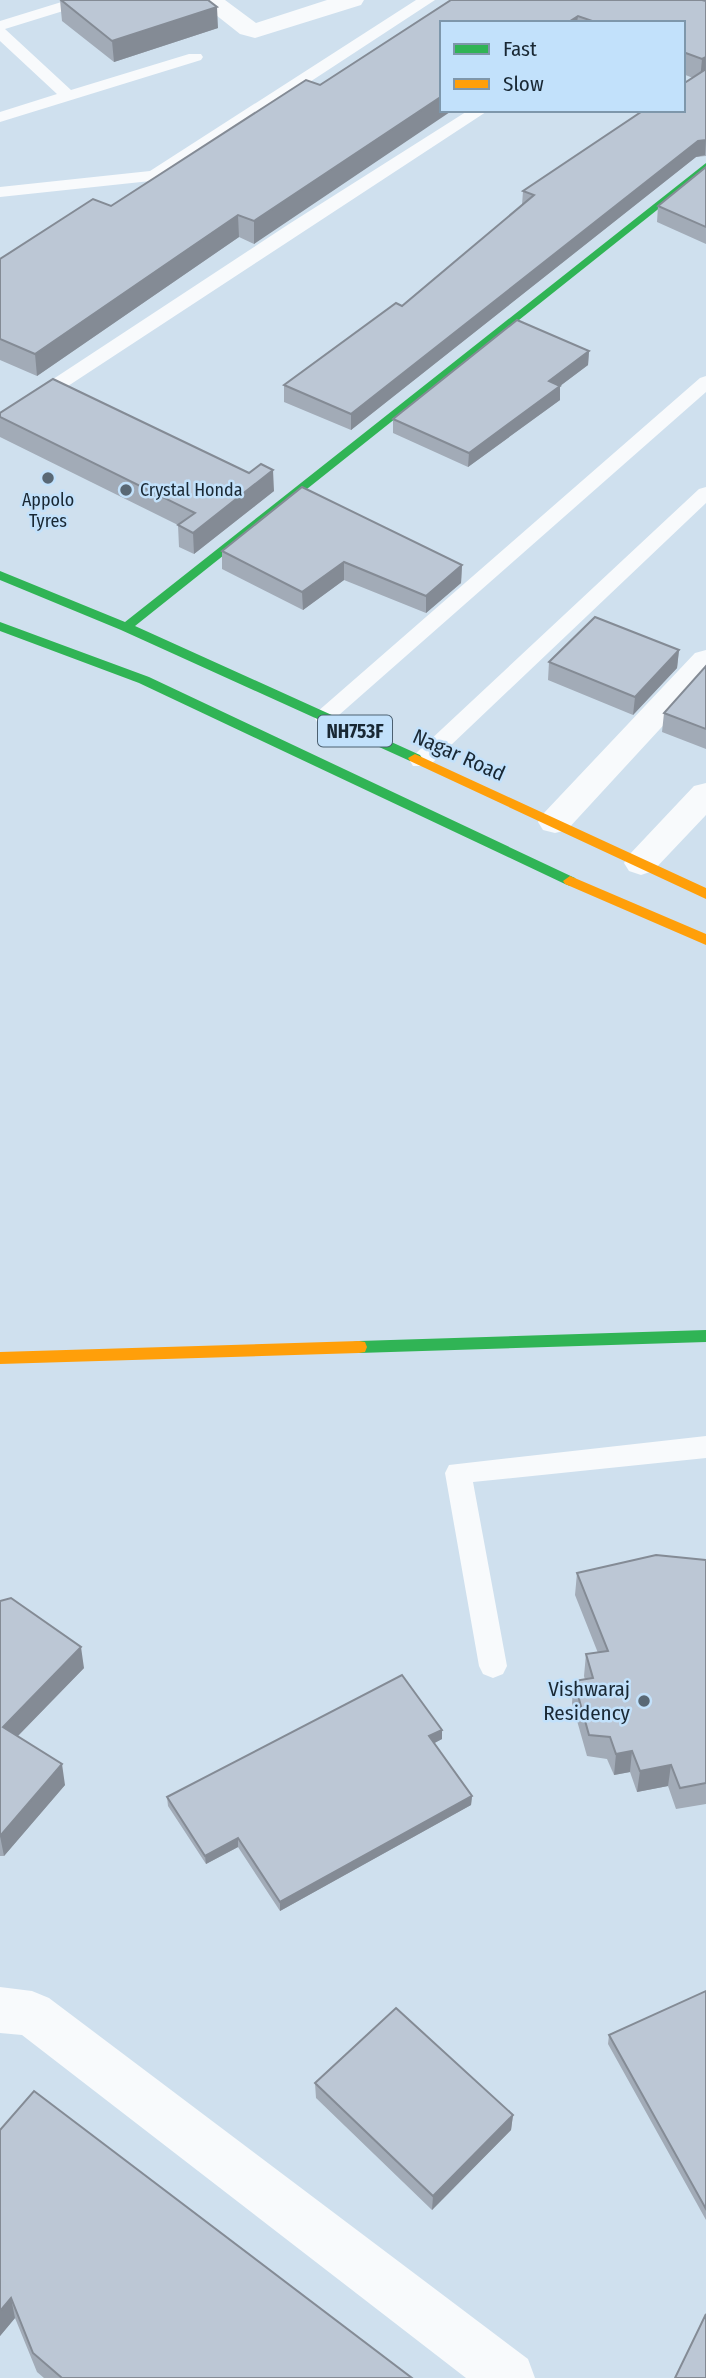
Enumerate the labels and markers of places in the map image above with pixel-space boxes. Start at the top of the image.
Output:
marker: Appolo Tyres [40,470,56,486]
place label: Crystal Honda [140,479,243,501]
marker: Crystal Honda [118,482,134,498]
place label: Appolo Tyres [22,489,74,532]
place label: Vishwaraj Residency [543,1676,631,1726]
marker: Vishwaraj Residency [636,1693,652,1709]

